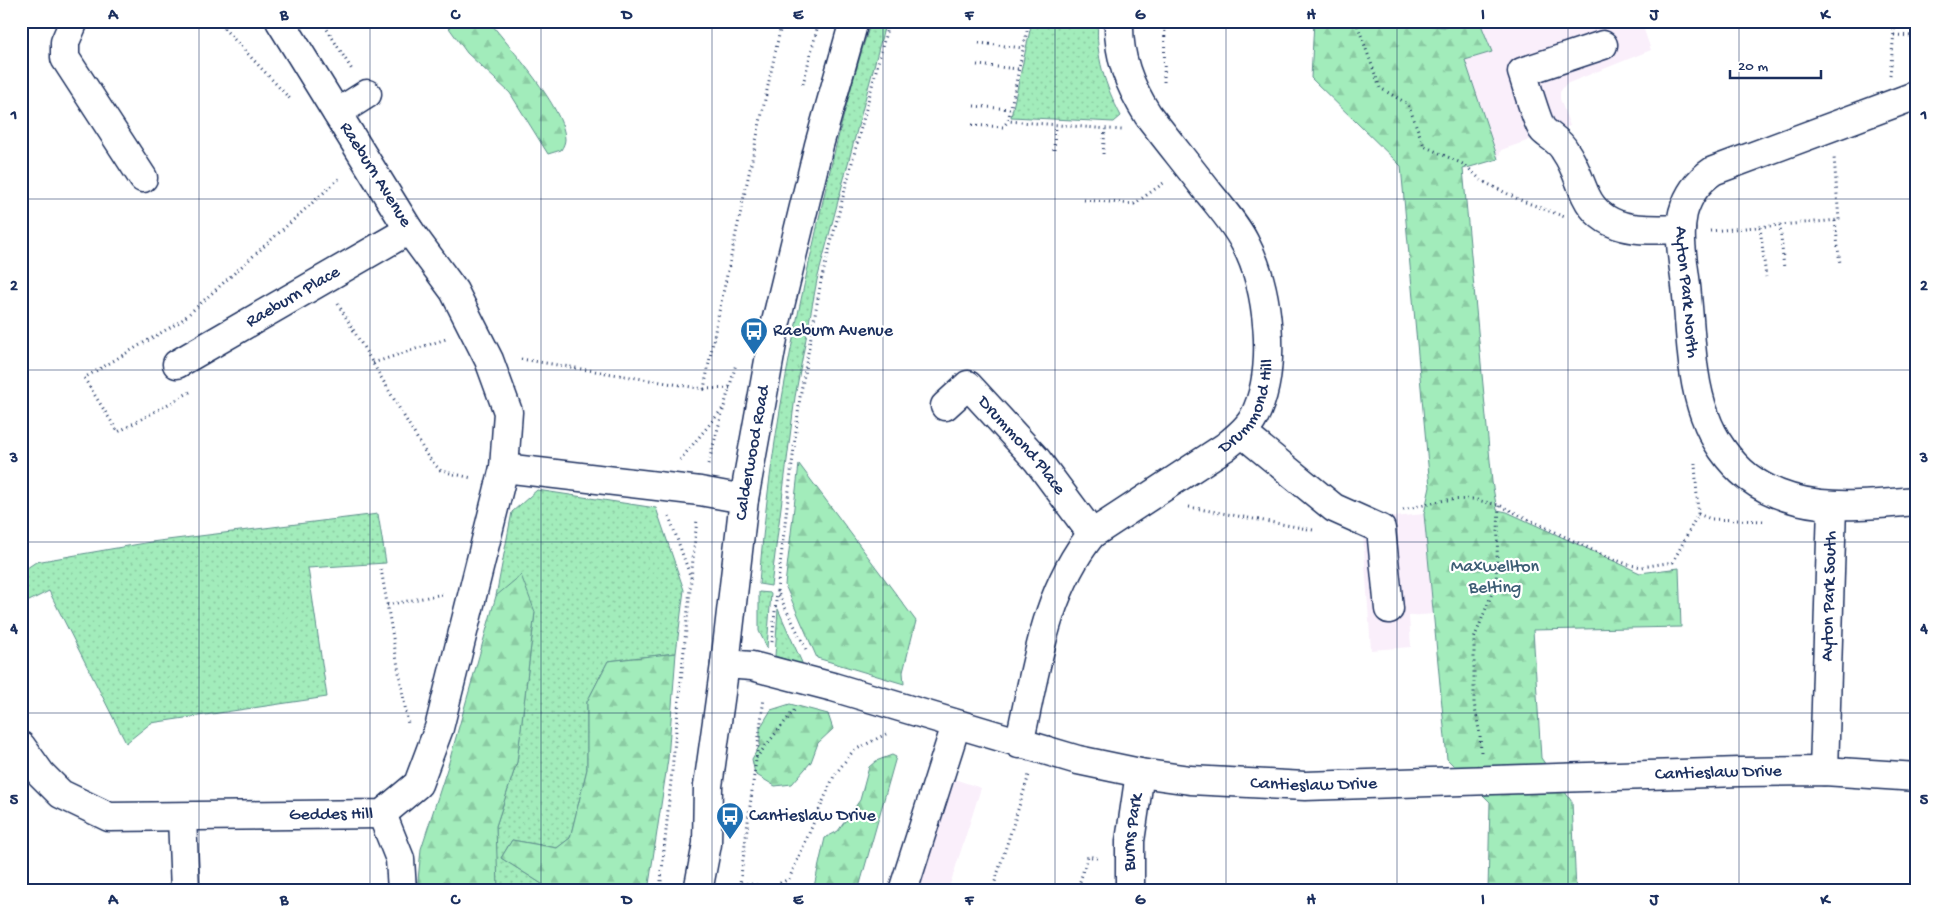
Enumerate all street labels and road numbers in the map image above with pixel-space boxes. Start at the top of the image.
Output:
street label: Raeburn Avenue [334,119,416,232]
street label: Ayton Park North [1670,226,1703,359]
street label: Raeburn Place [242,261,344,332]
street label: Drummond Hill [1214,358,1278,459]
street label: Calderwood Road [731,382,775,522]
street label: Drummond Place [972,391,1070,500]
street label: Ayton Park South [1817,530,1842,662]
street label: Cantieslaw Drive [1655,761,1783,785]
street label: Cantieslaw Drive [1250,773,1378,797]
street label: Burns Park [1120,790,1148,872]
street label: Geddes Hill [289,804,373,826]

